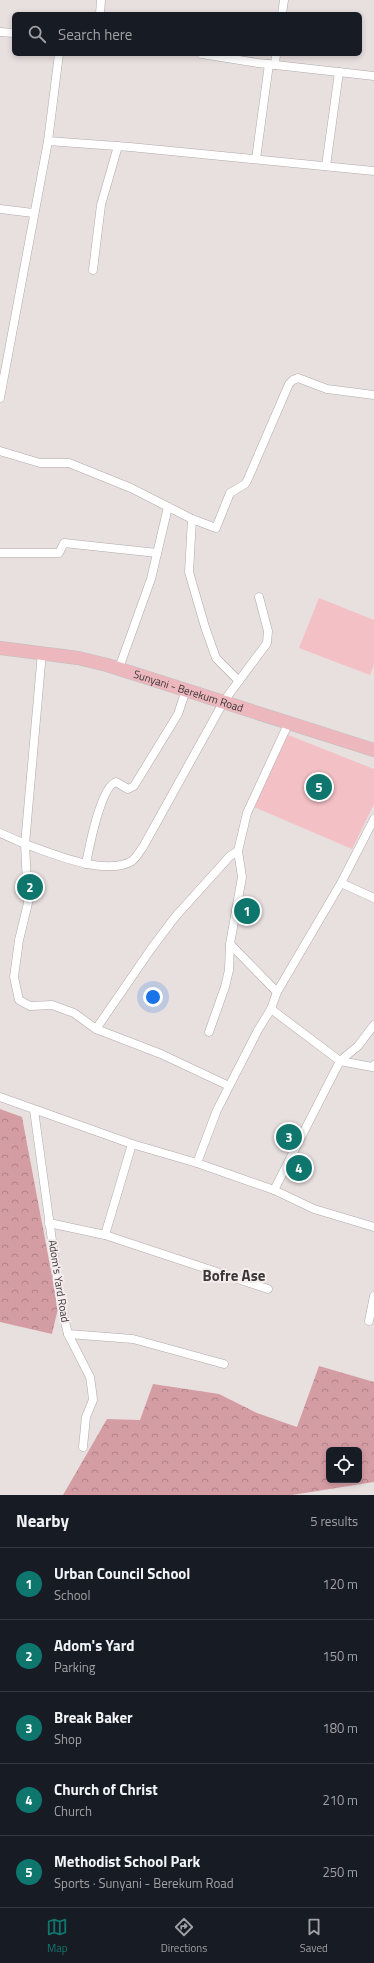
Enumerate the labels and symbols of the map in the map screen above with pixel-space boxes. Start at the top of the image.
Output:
street label: Sunyani - Berekum Road [131,666,246,716]
pin: 5 [306,772,332,802]
pin: 2 [17,872,43,902]
pin: 1 [234,896,260,926]
your location [143,987,163,1007]
pin: 3 [276,1122,302,1152]
pin: 4 [286,1153,312,1183]
street label: Adom's Yard Road [45,1239,73,1324]
district label: Bofre Ase [203,1264,266,1287]

